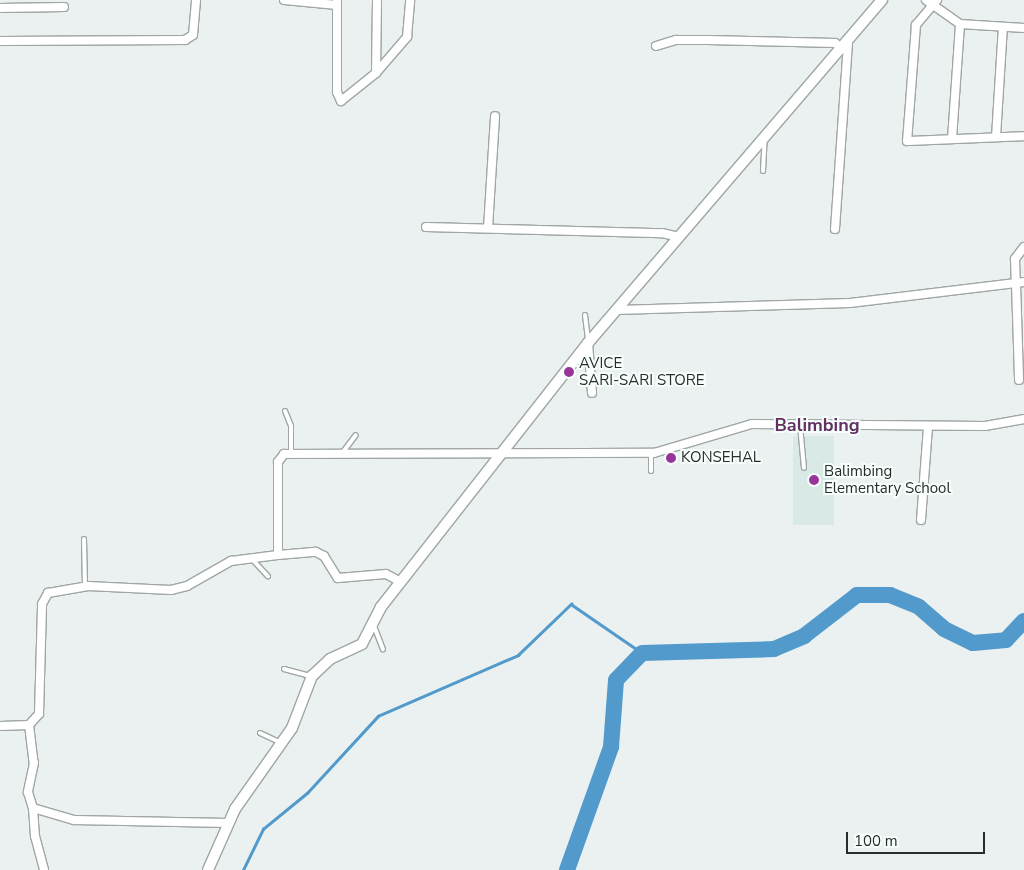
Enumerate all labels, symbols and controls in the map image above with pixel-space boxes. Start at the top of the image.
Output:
place label: AVICE SARI-SARI STORE [579,354,705,389]
marker: AVICE SARI-SARI STORE [563,366,575,378]
district label: Balimbing [774,414,860,436]
place label: KONSEHAL [681,449,761,467]
marker: KONSEHAL [665,452,677,464]
place label: Balimbing Elementary School [824,462,951,497]
marker: Balimbing Elementary School [808,474,820,486]
scale bar [849,822,988,854]
text: 100 m [854,831,898,851]

